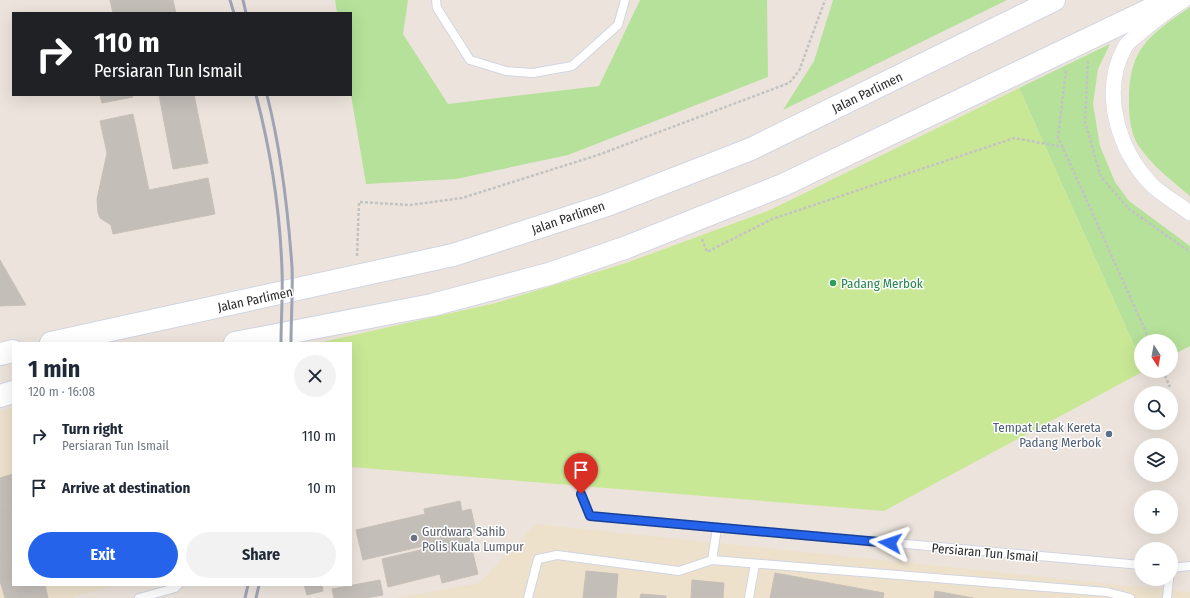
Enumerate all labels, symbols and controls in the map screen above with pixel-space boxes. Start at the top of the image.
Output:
text: 110 m [94,26,160,59]
icon: right [28,28,80,80]
text: Persiaran Tun Ismail [94,60,242,82]
street label: Jalan Parlimen [830,69,905,116]
street label: Jalan Parlimen [530,198,607,237]
place label: Padang Merbok [841,276,924,291]
marker: Padang Merbok [828,278,838,288]
street label: Jalan Parlimen [216,284,294,315]
north arrow [1134,334,1178,378]
map controls [1134,334,1178,586]
text: 1 min [28,355,80,383]
button: close [294,355,336,397]
text: 120 m · 16:08 [28,384,95,399]
button: search [1134,386,1178,430]
text: Turn right [62,420,123,438]
place label: Tempat Letak Kereta Padang Merbok [993,420,1102,450]
icon: right [28,425,50,447]
text: 110 m [302,427,336,445]
marker: Tempat Letak Kereta Padang Merbok [1104,429,1114,439]
text: Persiaran Tun Ismail [62,438,169,453]
button: layers [1134,438,1178,482]
pin [564,453,598,494]
icon: arrive [570,459,592,481]
icon: arrive [28,477,50,499]
text: Arrive at destination [62,479,190,497]
text: 10 m [307,479,336,497]
button: + [1134,490,1178,534]
position arrow [869,522,911,564]
place label: Gurdwara Sahib Polis Kuala Lumpur [422,524,524,554]
button: Exit [28,532,178,578]
button: Share [186,532,336,578]
marker: Gurdwara Sahib Polis Kuala Lumpur [409,533,419,543]
street label: Persiaran Tun Ismail [931,540,1039,565]
button: − [1134,542,1178,586]

